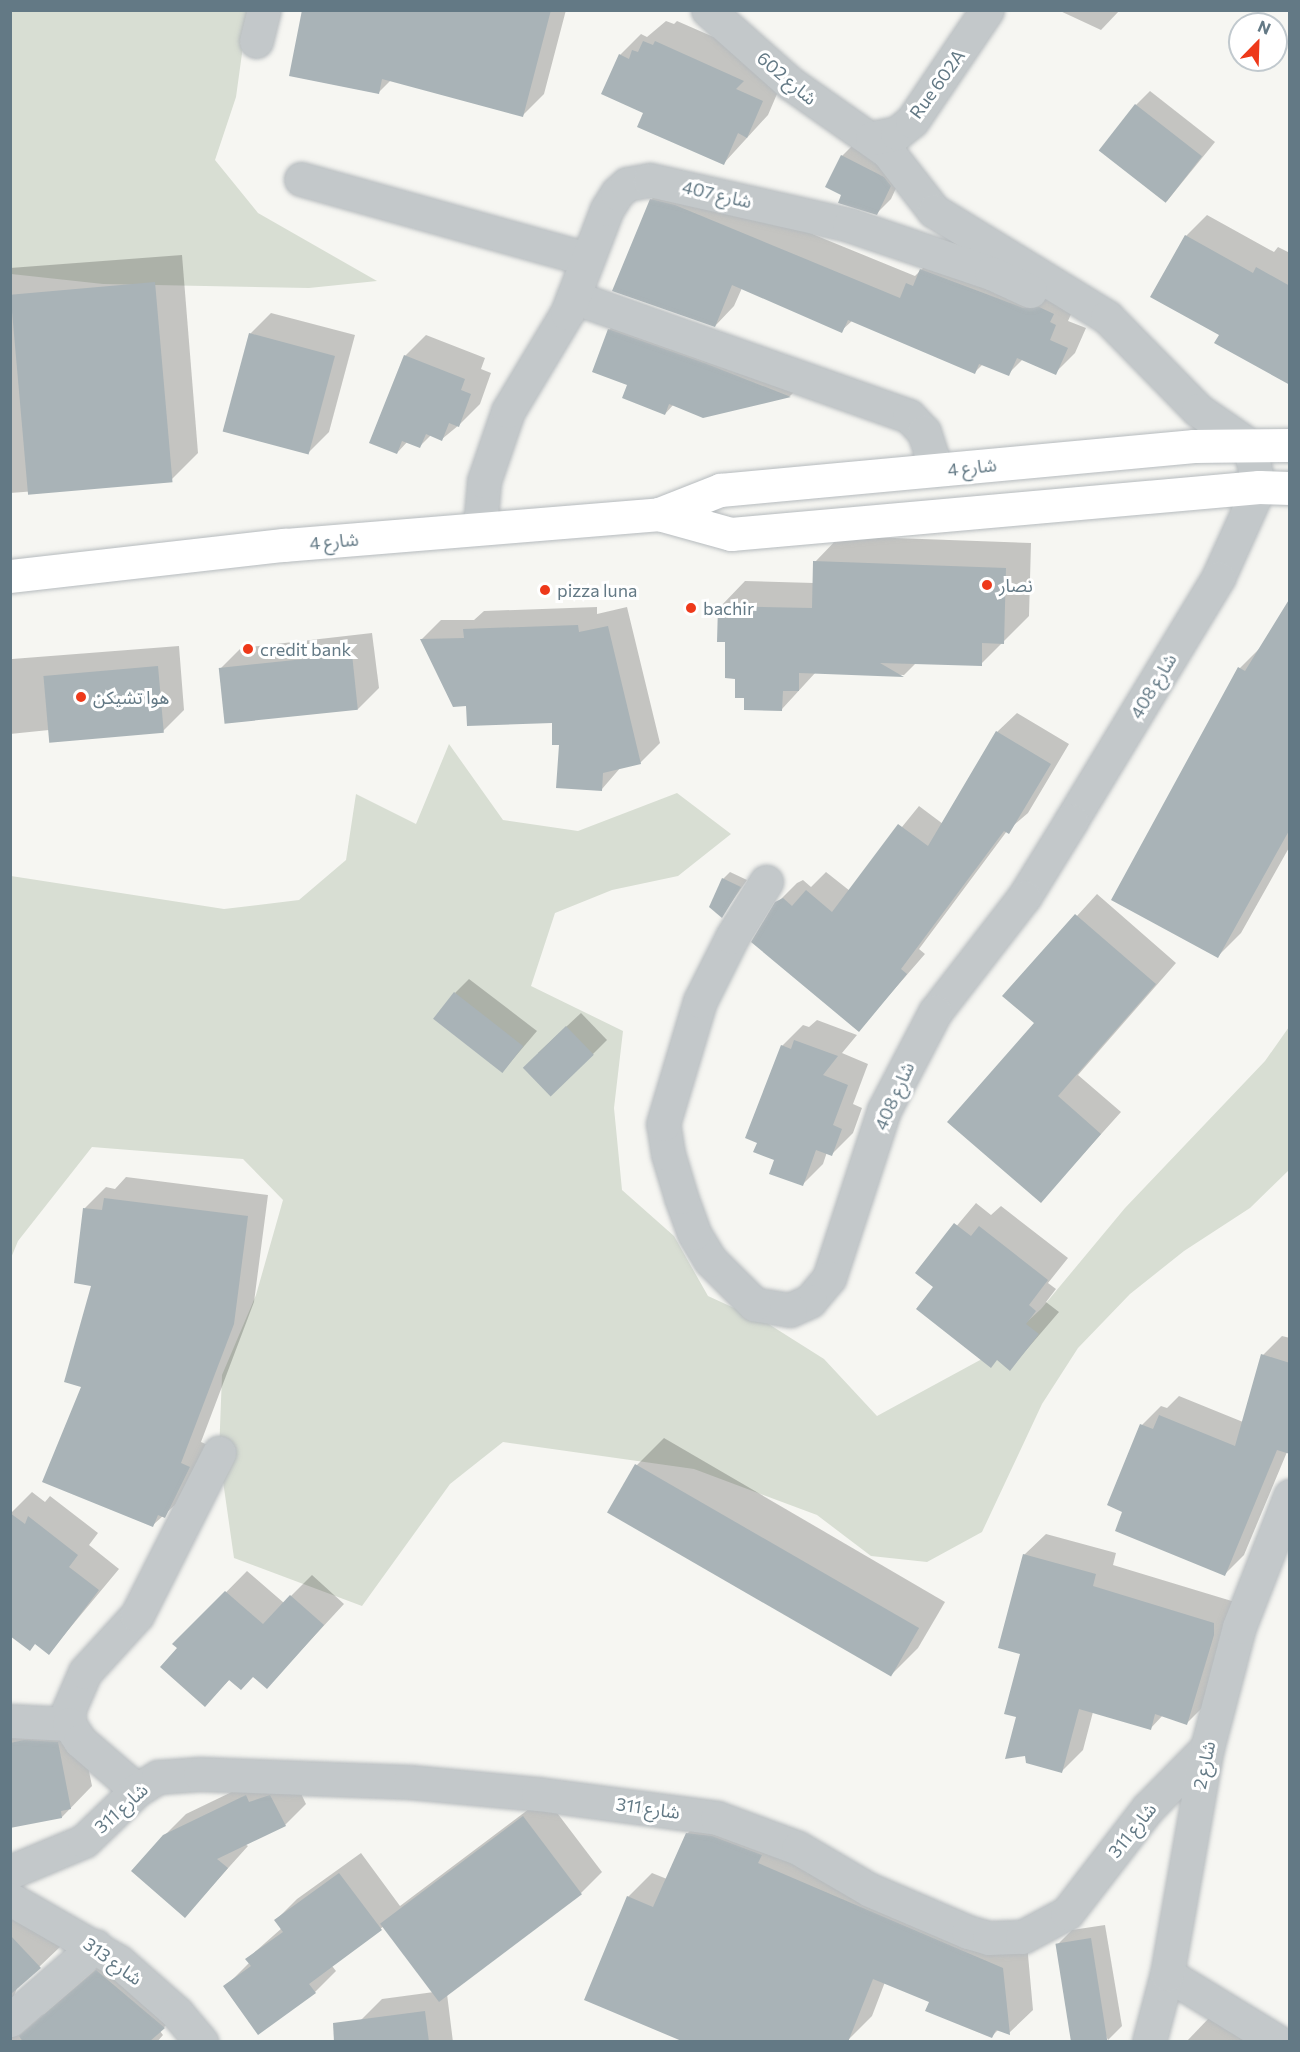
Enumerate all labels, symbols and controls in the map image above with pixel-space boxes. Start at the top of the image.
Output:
north arrow [1228,12,1288,72]
text: N [1255,16,1274,38]
street label: Rue 602A [905,45,969,123]
street label: شارع 602 [753,47,821,109]
street label: شارع 407 [680,176,754,212]
street label: شارع 4 [946,454,998,480]
street label: شارع 4 [308,528,360,554]
place label: نصار [999,574,1033,596]
marker: نصار [980,578,994,592]
place label: pizza luna [557,579,637,601]
marker: pizza luna [538,583,552,597]
place label: bachir [703,597,754,619]
marker: bachir [684,601,698,615]
place label: credit bank [260,638,351,660]
marker: credit bank [241,642,255,656]
street label: شارع 408 [1125,650,1181,722]
place label: هوا تشيكن [93,686,169,708]
marker: هوا تشيكن [74,690,88,704]
street label: شارع 408 [869,1059,919,1133]
street label: شارع 2 [1188,1739,1220,1791]
street label: شارع 311 [90,1778,152,1838]
street label: شارع 311 [615,1793,681,1823]
street label: شارع 311 [1103,1798,1161,1862]
street label: شارع 313 [80,1933,146,1989]

